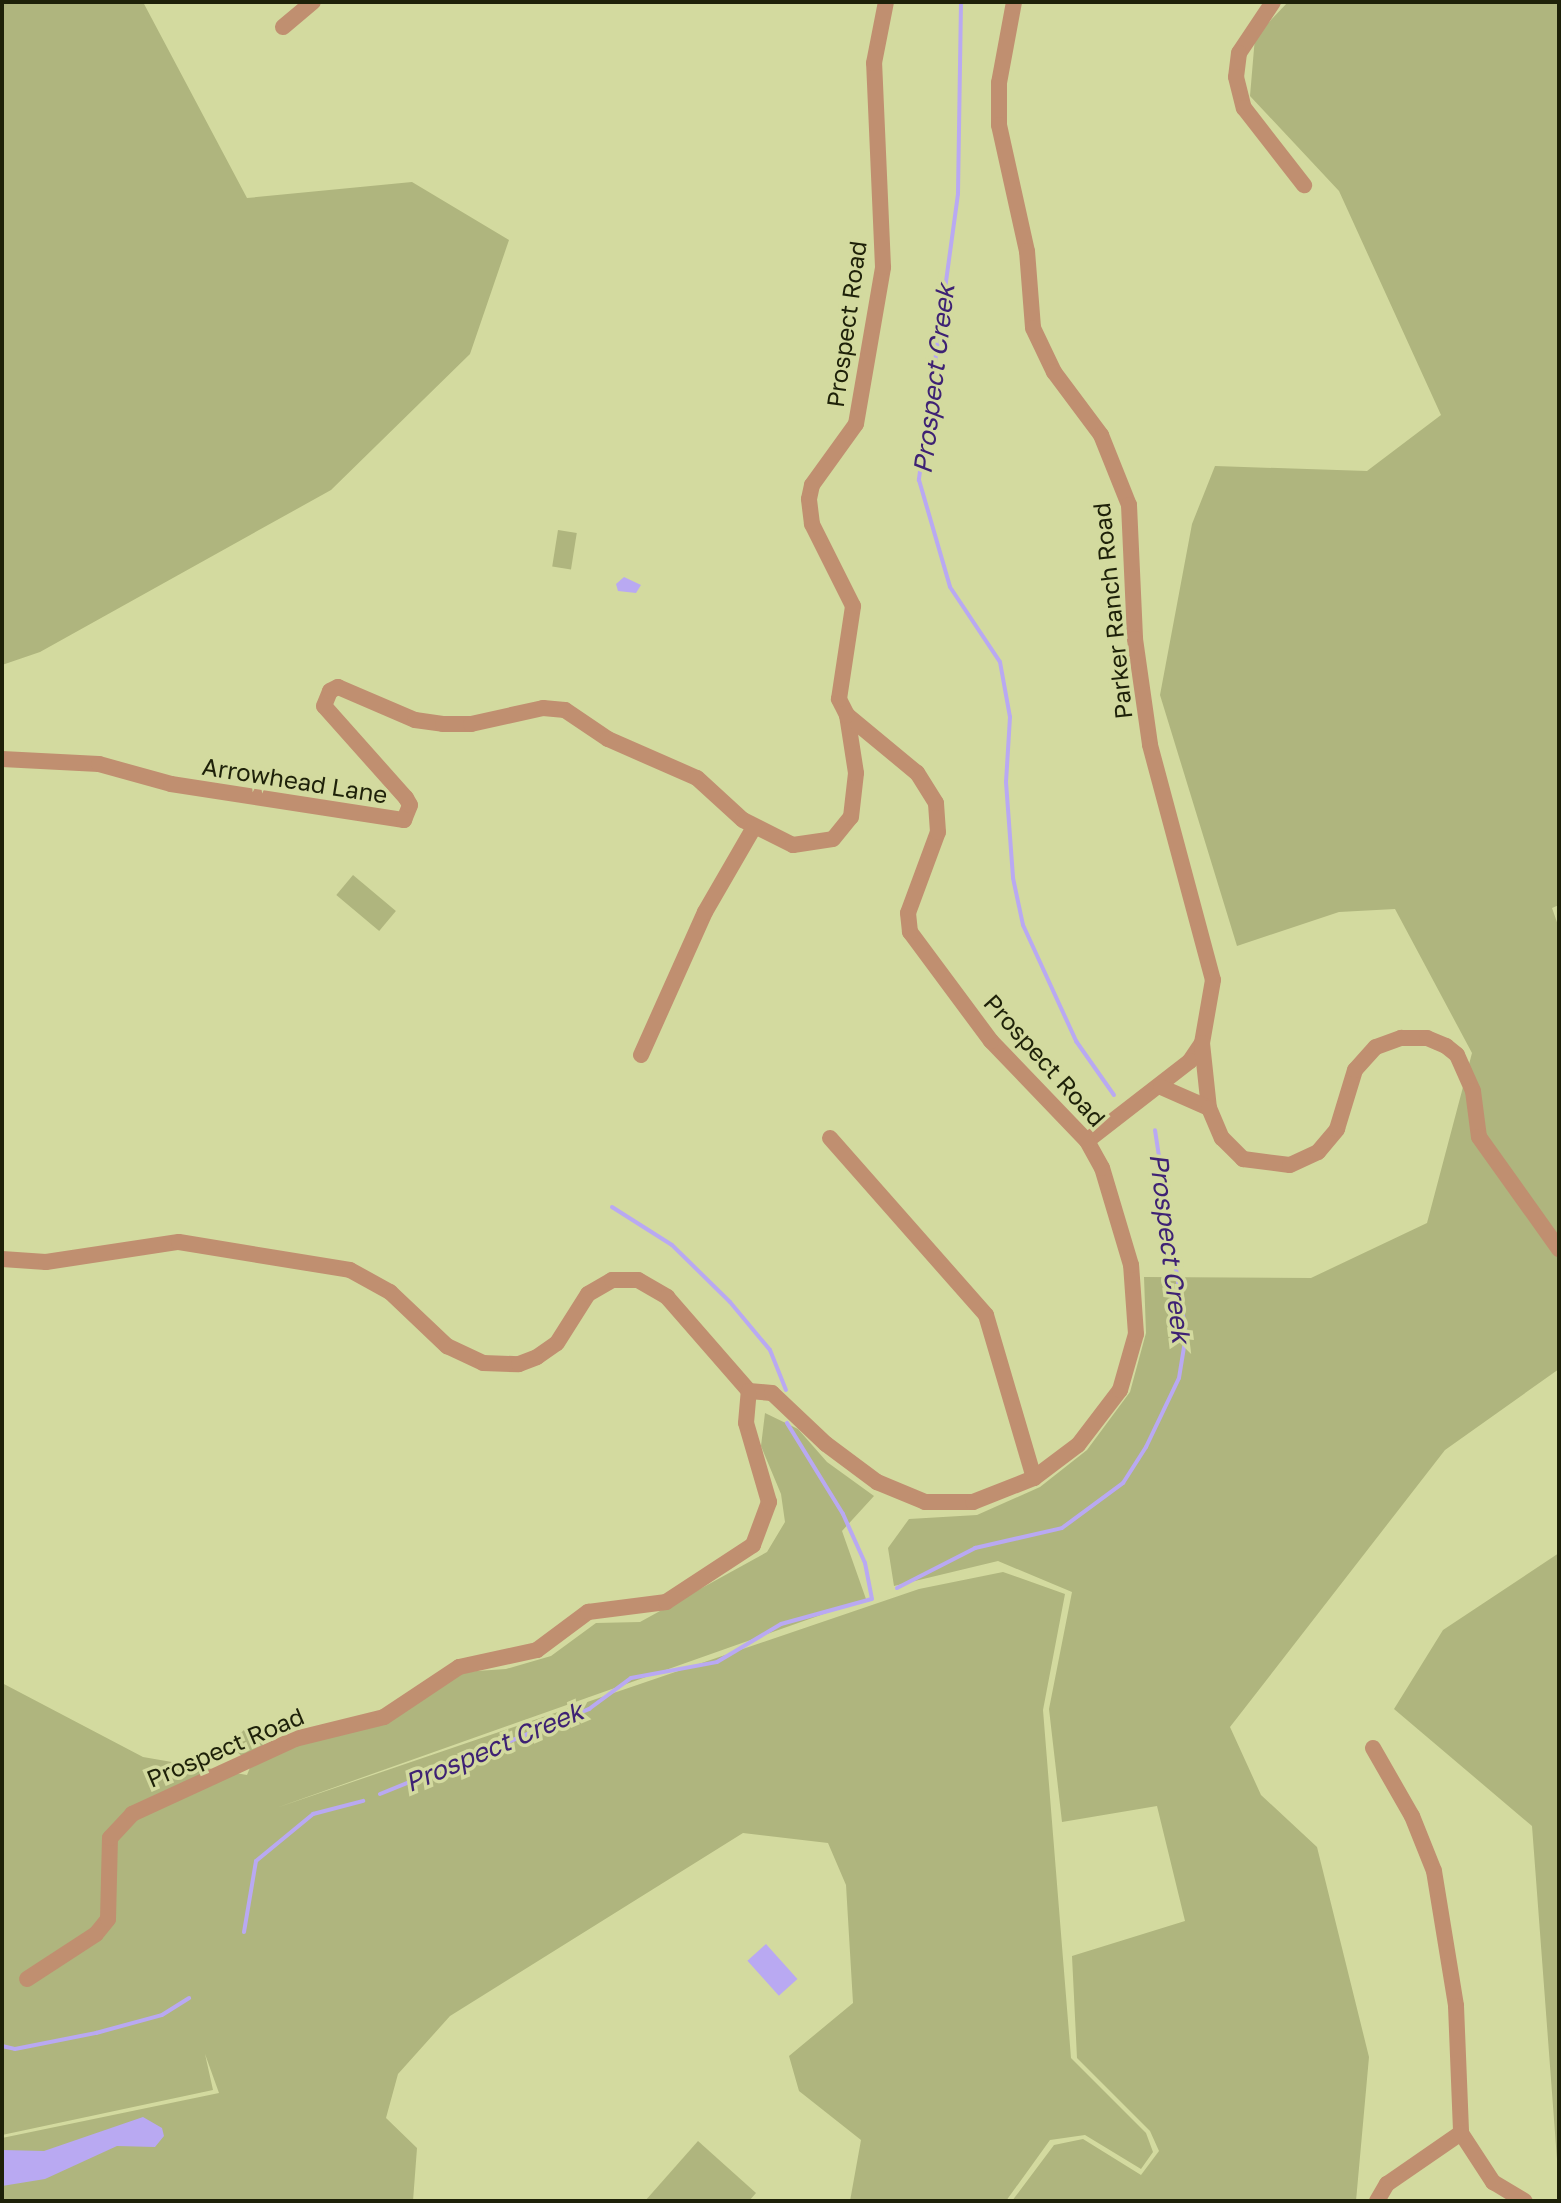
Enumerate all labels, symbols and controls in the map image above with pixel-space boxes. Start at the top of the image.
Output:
street label: Prospect Road [820,239,872,409]
water label: Prospect Creek [907,282,961,476]
street label: Parker Ranch Road [1086,501,1138,721]
street label: Arrowhead Lane [200,751,390,809]
street label: Prospect Road [978,988,1112,1132]
water label: Prospect Creek [1143,1151,1197,1345]
water label: Prospect Creek [400,1695,588,1799]
street label: Prospect Road [142,1701,308,1793]

